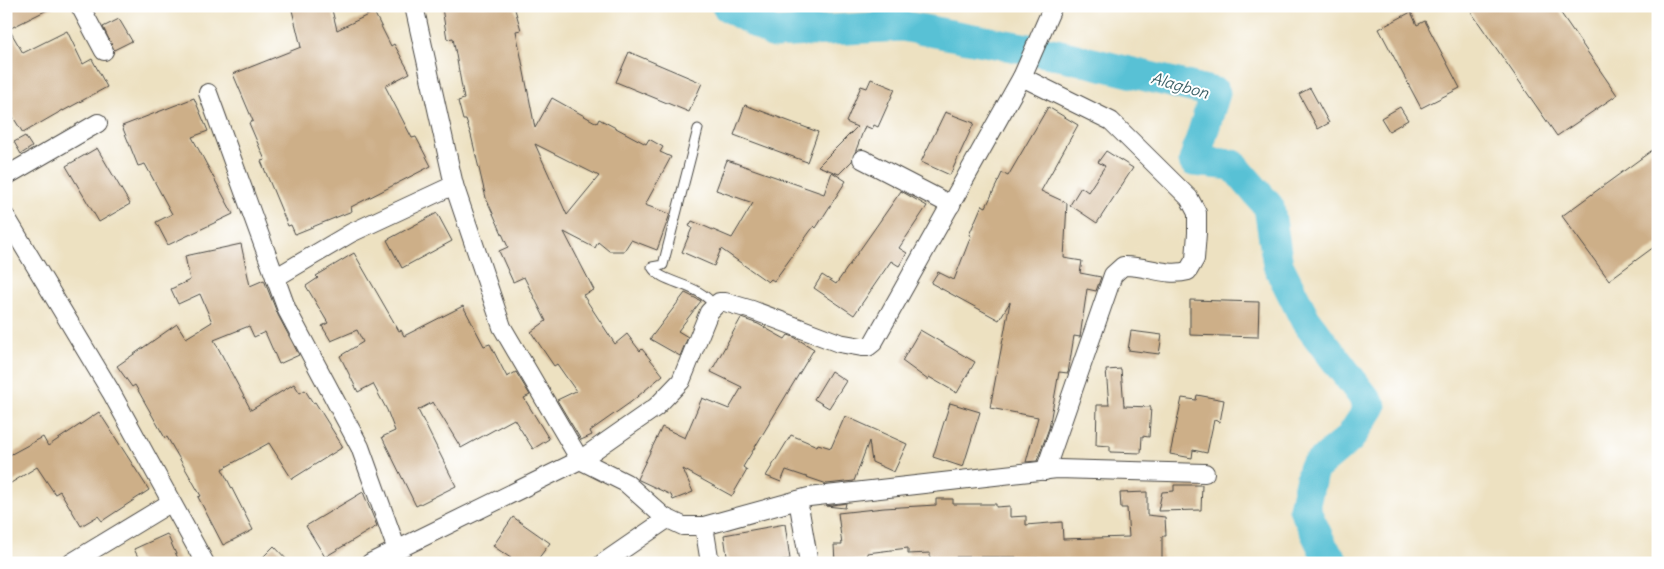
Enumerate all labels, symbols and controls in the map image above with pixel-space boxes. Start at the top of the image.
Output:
water label: Alagbon [1149,67,1212,103]

